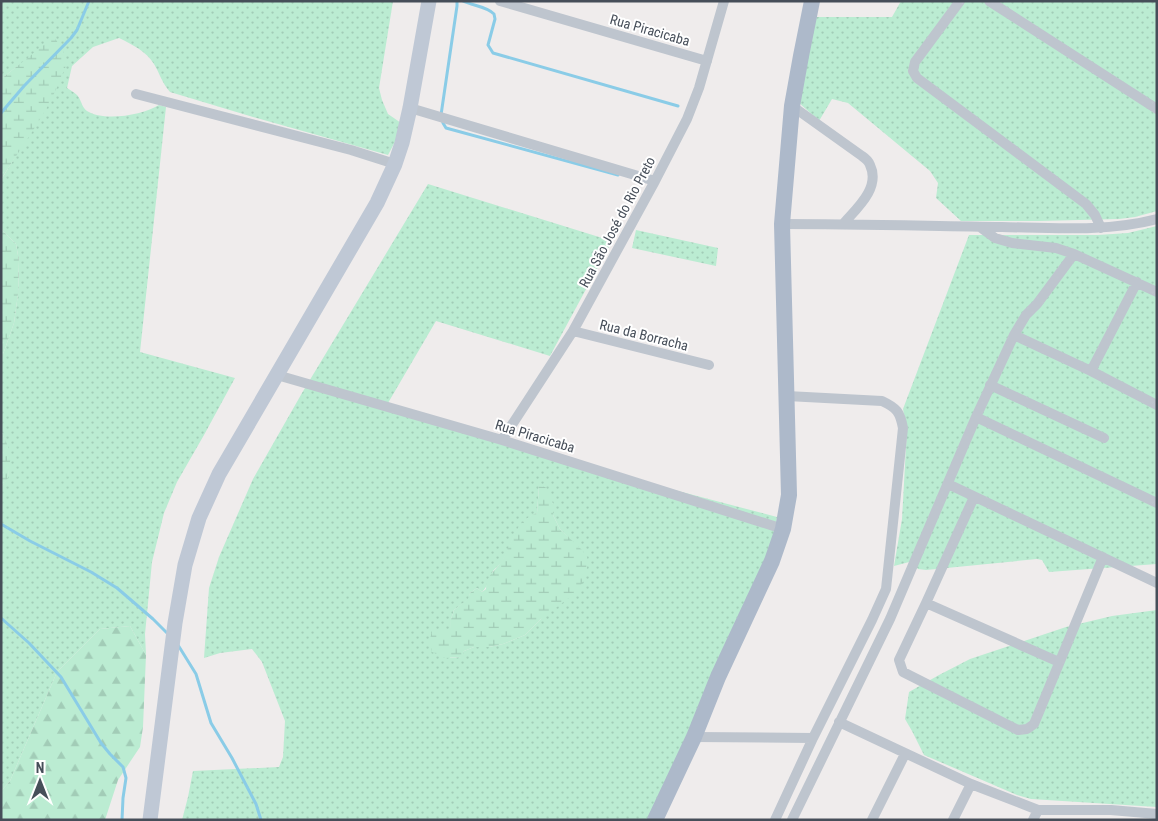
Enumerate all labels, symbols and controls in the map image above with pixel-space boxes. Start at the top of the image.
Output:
street label: Rua Piracicaba [608,11,692,49]
street label: Rua São José do Rio Preto [576,154,658,290]
street label: Rua da Borracha [598,316,690,354]
street label: Rua Piracicaba [493,416,577,456]
north arrow [15,756,65,806]
text: N [36,760,44,776]

